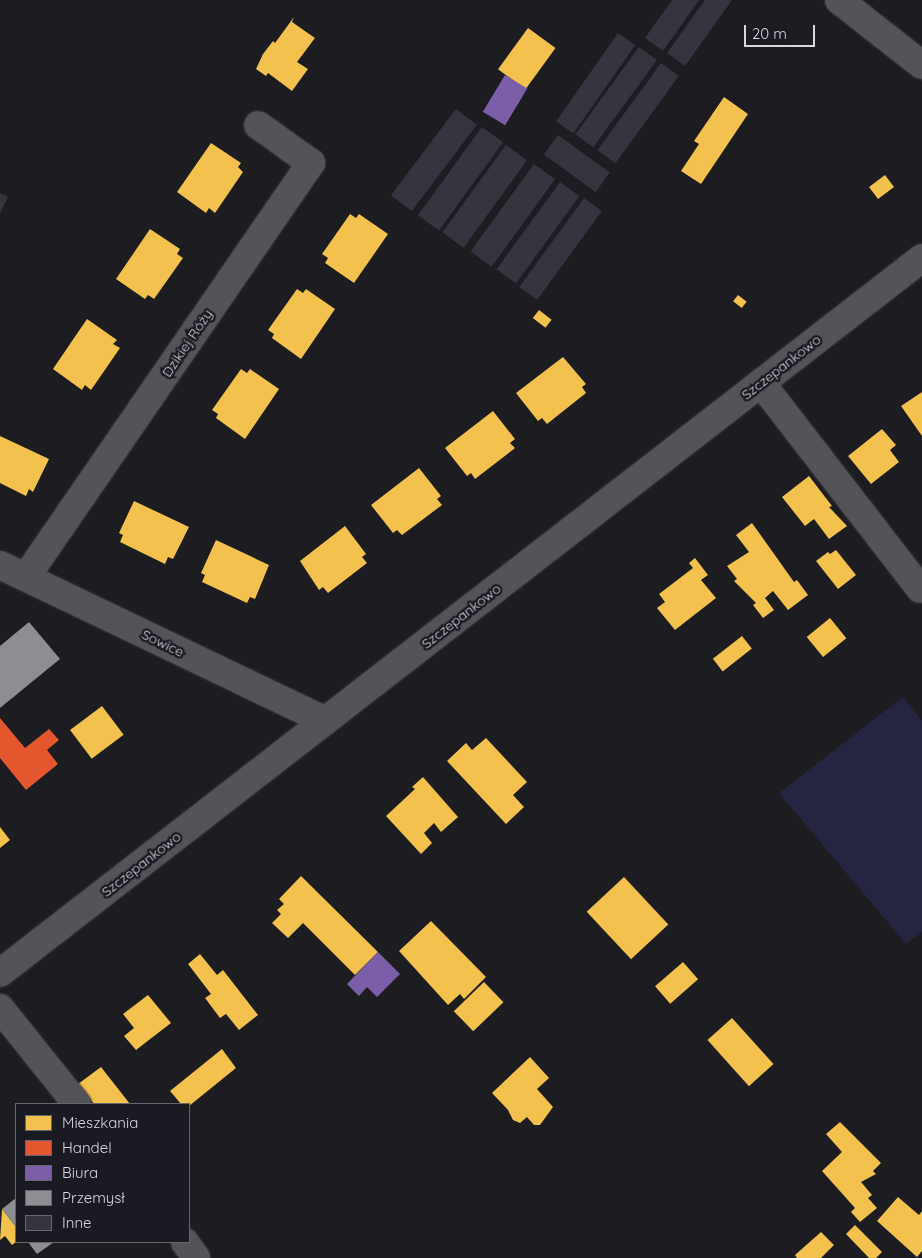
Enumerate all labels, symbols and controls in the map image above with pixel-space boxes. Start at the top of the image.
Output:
scale bar [747,15,818,47]
text: 20 m [752,24,787,43]
street label: Dzikiej Róży [158,306,216,380]
street label: Szczepankowo [738,331,824,403]
street label: Szczepankowo [418,580,504,652]
street label: Sowice [139,626,187,660]
street label: Szczepankowo [98,828,184,900]
legend [15,1103,190,1243]
text: Mieszkania [62,1113,138,1132]
text: Handel [62,1138,112,1157]
text: Biura [62,1163,98,1182]
text: Przemysł [62,1188,125,1207]
text: Inne [62,1213,92,1232]

